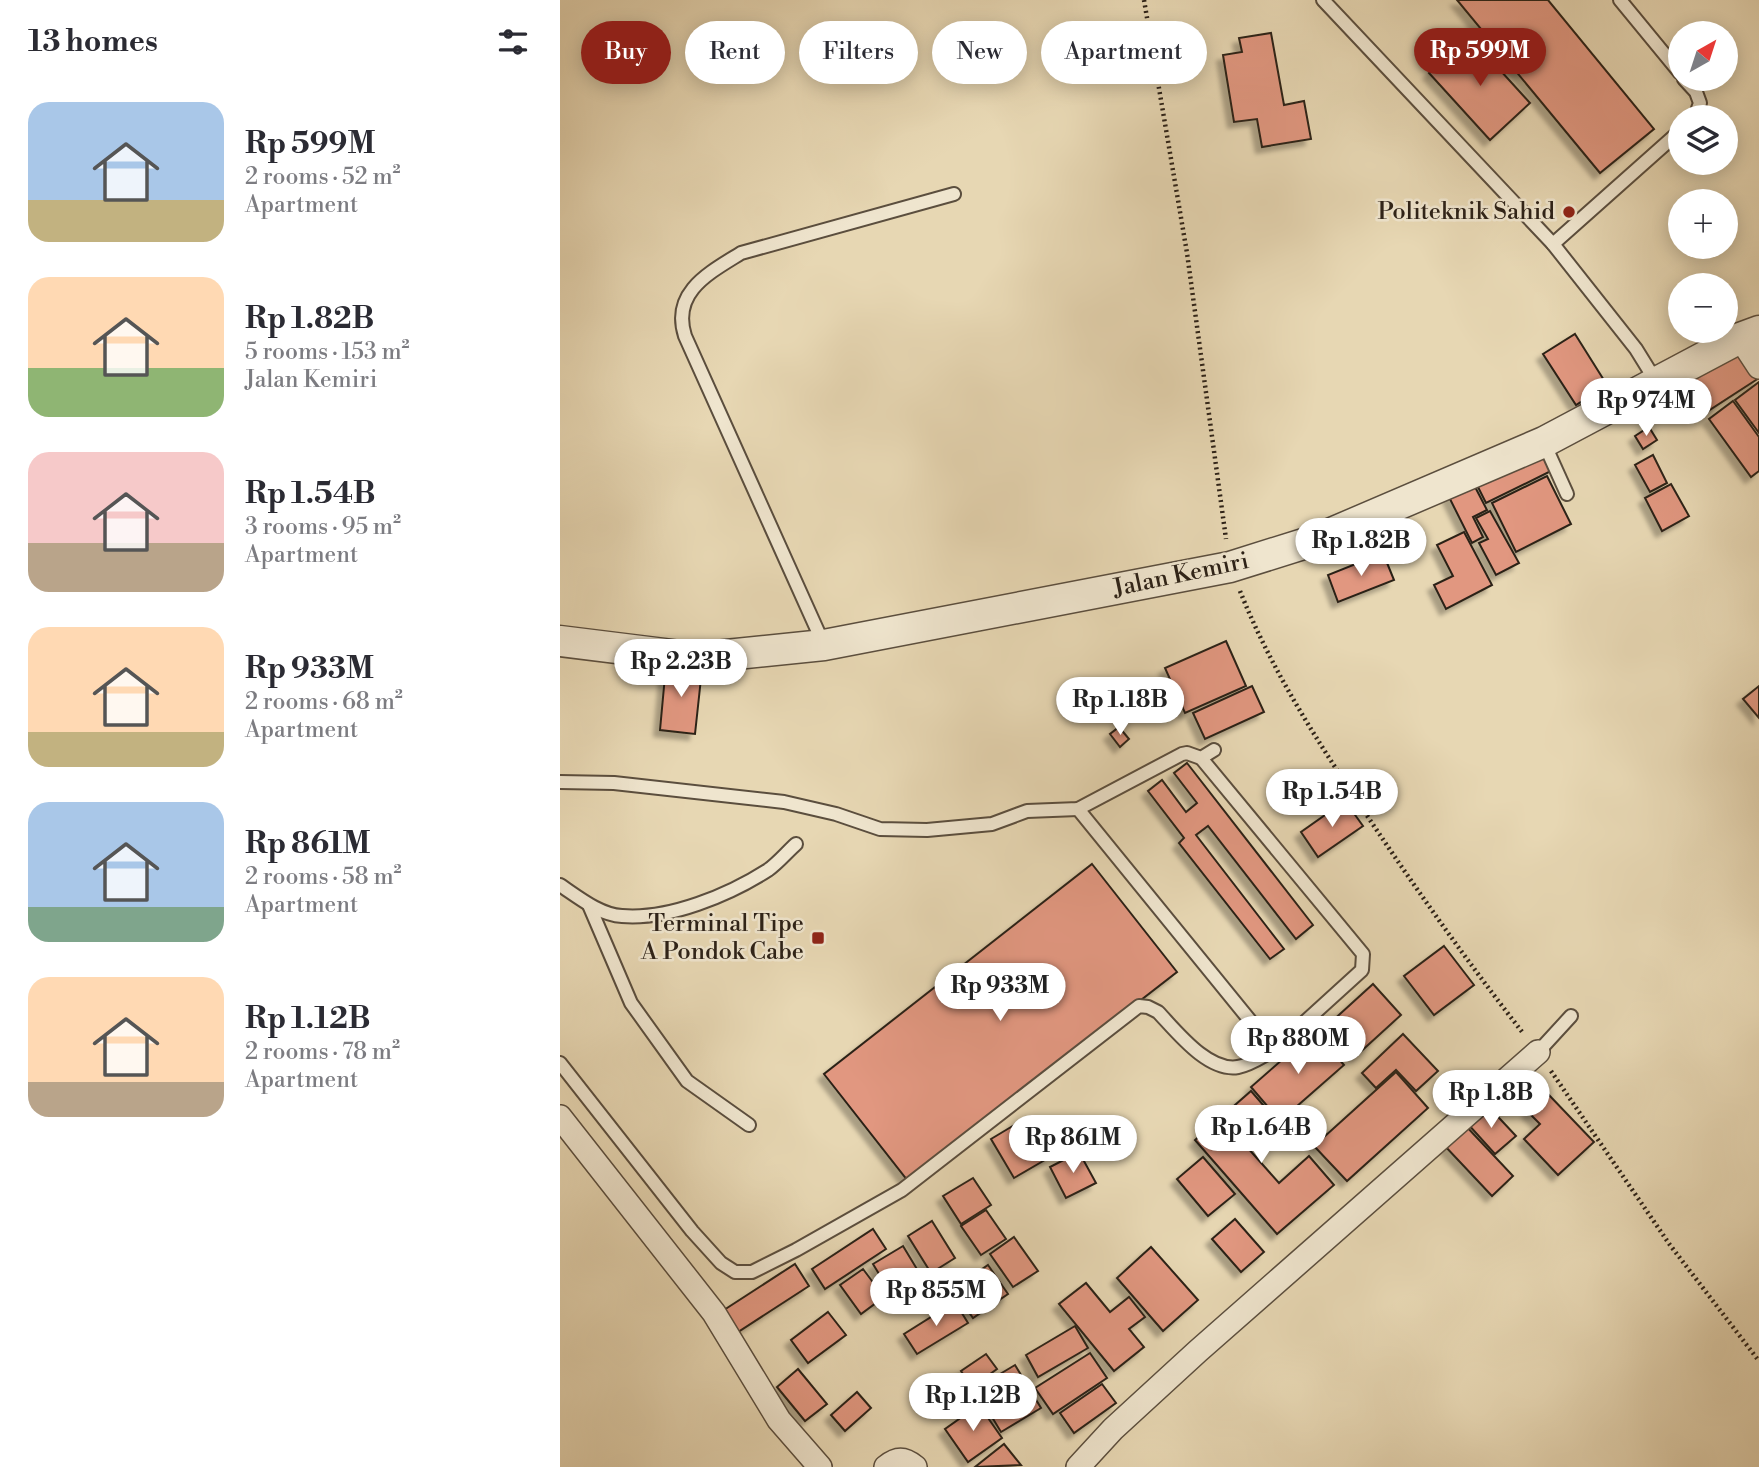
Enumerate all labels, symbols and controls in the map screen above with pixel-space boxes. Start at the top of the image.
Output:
chip: Buy [581,21,671,84]
chip: Rent [685,21,785,84]
chip: Filters [799,21,918,84]
chip: New [932,21,1027,84]
chip: Apartment [1041,21,1207,84]
north arrow [1668,21,1738,91]
map controls [1668,21,1738,343]
text: 13 homes [28,23,158,61]
icon: filters [494,23,532,61]
pin: Rp 599M [1415,28,1545,88]
text: Rp 599M [1430,37,1530,65]
button: layers [1668,105,1738,175]
text: Rp 599M [245,125,375,163]
icon: home [84,130,168,214]
text: 2 rooms · 52 m² [245,163,401,191]
button: + [1668,189,1738,259]
text: Apartment [245,191,358,219]
place label: Politeknik Sahid [1378,197,1555,227]
marker: Politeknik Sahid [1561,204,1577,220]
button: − [1668,273,1738,343]
text: Rp 1.82B [245,300,374,338]
icon: home [84,305,168,389]
text: 5 rooms · 153 m² [245,338,410,366]
text: Jalan Kemiri [245,366,377,394]
pin: Rp 974M [1581,378,1711,438]
text: Rp 974M [1597,387,1695,415]
text: Rp 1.54B [245,475,376,513]
icon: home [84,480,168,564]
text: 3 rooms · 95 m² [245,513,401,541]
pin: Rp 1.82B [1289,518,1433,578]
text: Rp 1.82B [1311,527,1411,555]
text: Apartment [245,541,358,569]
street label: Jalan Kemiri [1109,546,1252,604]
pin: Rp 2.23B [609,640,753,699]
text: Rp 2.23B [630,648,732,676]
text: Rp 933M [245,650,374,688]
icon: home [84,655,168,739]
pin: Rp 1.18B [1048,678,1192,737]
text: Rp 1.18B [1072,686,1168,714]
text: 2 rooms · 68 m² [245,688,403,716]
text: Apartment [245,716,358,744]
pin: Rp 1.54B [1260,770,1404,829]
text: Rp 1.54B [1282,778,1382,806]
text: Rp 861M [245,825,370,863]
icon: home [84,830,168,914]
text: 2 rooms · 58 m² [245,863,402,891]
text: Apartment [245,891,358,919]
place label: Terminal Tipe A Pondok Cabe [640,909,804,967]
marker: Terminal Tipe A Pondok Cabe [810,930,826,946]
pin: Rp 933M [935,964,1065,1023]
text: Rp 933M [951,972,1049,1000]
text: Rp 1.12B [245,1000,370,1038]
icon: home [84,1005,168,1089]
pin: Rp 880M [1233,1016,1363,1076]
text: Rp 880M [1247,1025,1349,1053]
text: 2 rooms · 78 m² [245,1038,400,1066]
text: Apartment [245,1066,358,1094]
pin: Rp 1.8B [1426,1070,1556,1130]
text: Rp 1.8B [1449,1079,1533,1107]
pin: Rp 1.64B [1189,1106,1333,1165]
text: Rp 1.64B [1211,1114,1311,1142]
pin: Rp 861M [1008,1116,1138,1175]
text: Rp 861M [1025,1124,1121,1152]
pin: Rp 855M [871,1268,1001,1328]
text: Rp 855M [886,1277,986,1305]
pin: Rp 1.12B [901,1374,1045,1433]
text: Rp 1.12B [925,1382,1021,1410]

